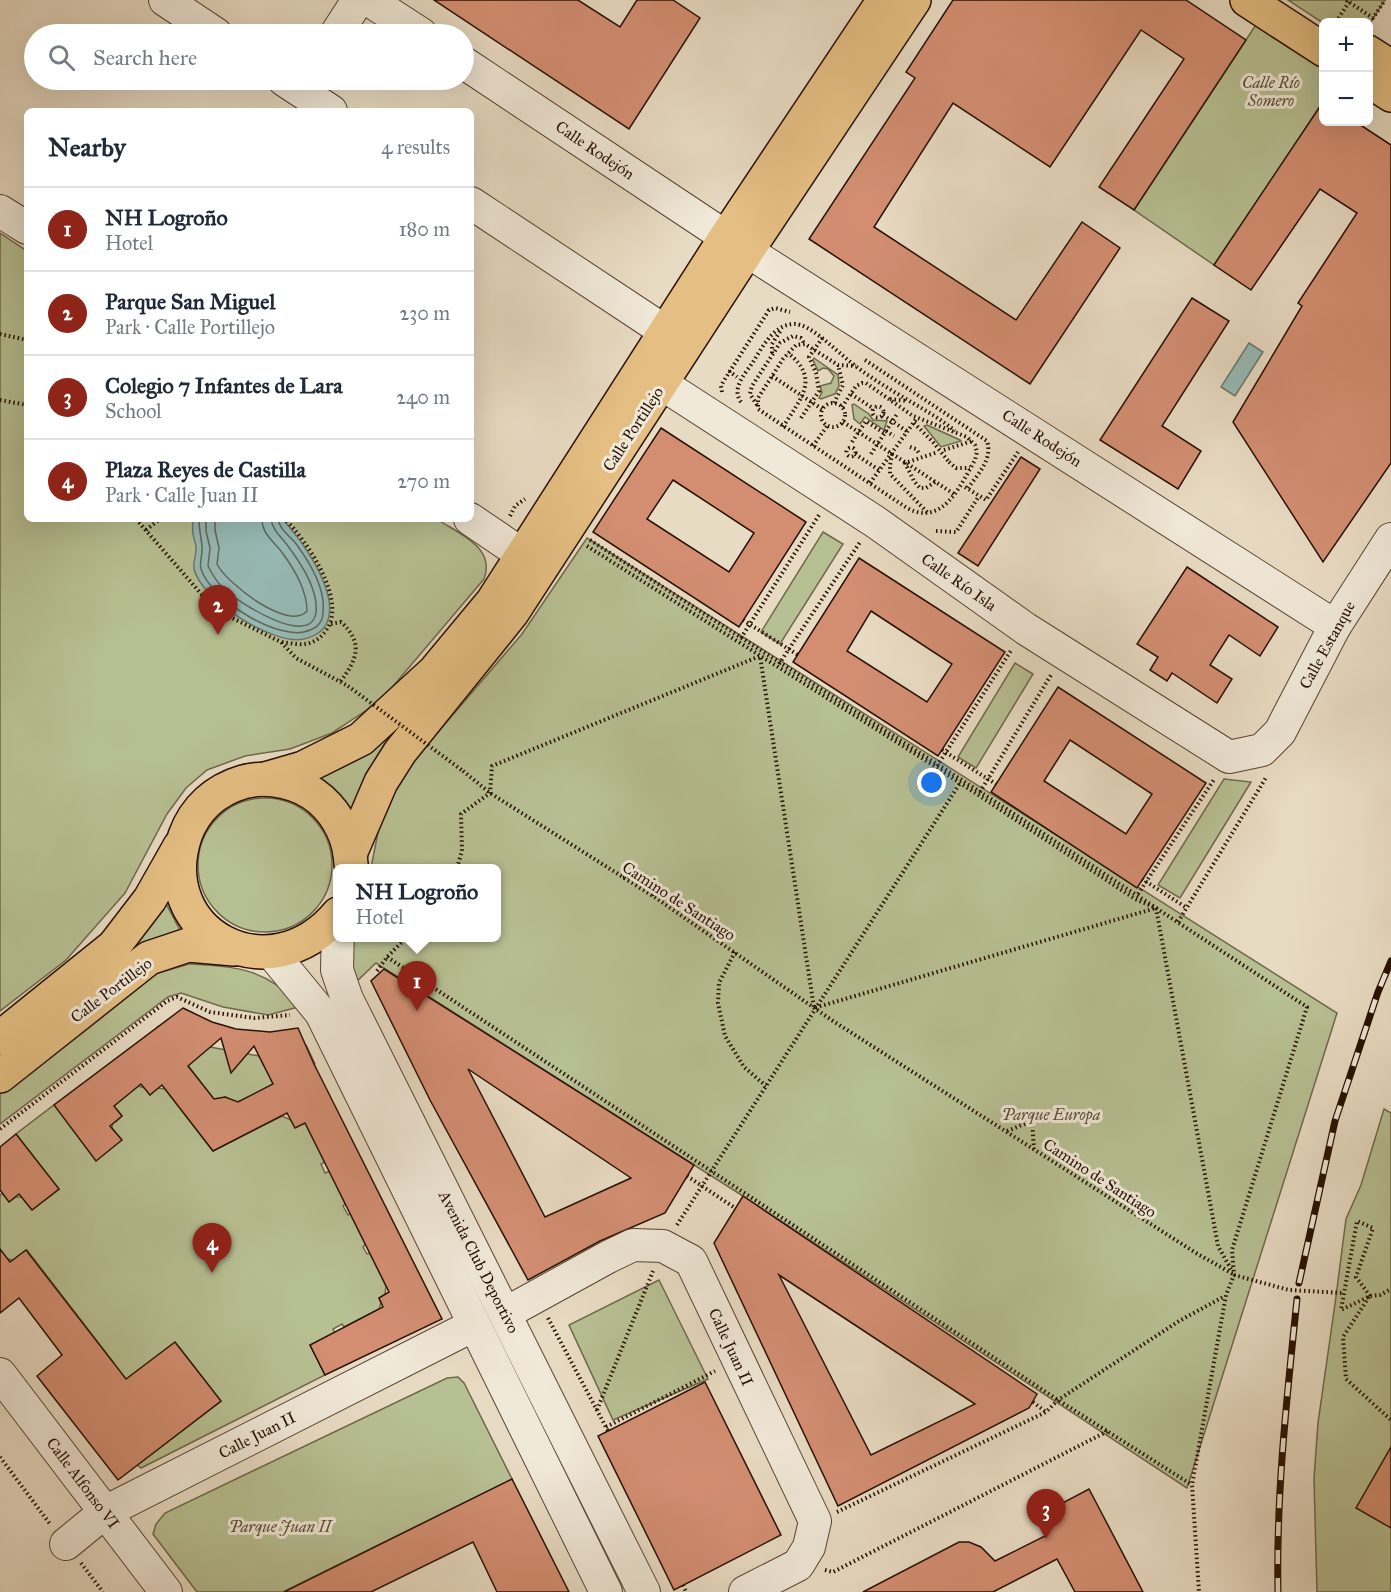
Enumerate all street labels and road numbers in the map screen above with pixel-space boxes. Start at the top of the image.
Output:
street label: Calle Rodejón [552,117,638,184]
street label: Calle Portillejo [599,383,667,475]
street label: Calle Rodejón [999,405,1086,471]
street label: Calle Río Isla [918,549,1000,615]
street label: Calle Estanque [1295,597,1360,693]
street label: Camino de Santiago [618,857,739,945]
street label: Calle Portillejo [67,953,155,1027]
street label: Camino de Santiago [1039,1134,1160,1222]
street label: Avenida Club Deportivo [434,1187,523,1336]
street label: Calle Juan II [704,1305,757,1389]
street label: Calle Juan II [215,1407,299,1463]
street label: Calle Alfonso VI [43,1434,123,1532]

